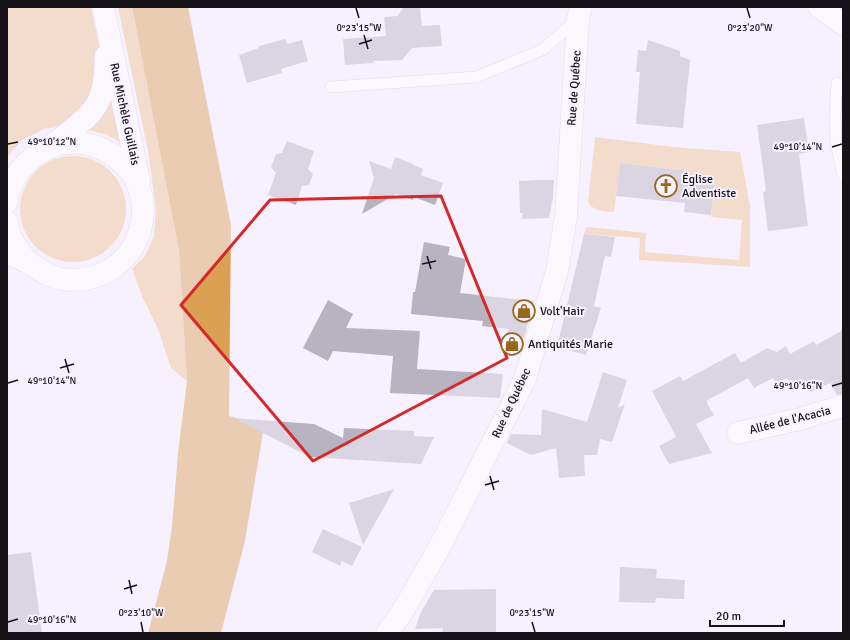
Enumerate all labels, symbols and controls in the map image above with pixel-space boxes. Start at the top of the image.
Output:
text: 0°23'15"W [336,22,382,34]
text: 0°23'20"W [727,22,773,34]
street label: Rue de Québec [564,50,585,126]
street label: Rue Michèle Guillais [106,62,143,167]
text: 49°10'12"N [28,136,76,148]
text: 49°10'14"N [774,141,822,153]
place label: Église Adventiste [682,172,736,201]
church icon: Église Adventiste [653,173,679,199]
shop icon: Volt'Hair [511,298,537,324]
place label: Volt'Hair [540,304,585,319]
shop icon: Antiquités Marie [499,331,525,357]
place label: Antiquités Marie [528,337,613,352]
street label: Rue de Québec [489,366,534,441]
text: 49°10'14"N [28,375,76,387]
text: 49°10'16"N [774,380,822,392]
street label: Allée de l'Acacia [748,403,832,438]
scale bar [710,602,784,628]
text: 0°23'10"W [118,607,164,619]
text: 0°23'15"W [509,607,555,619]
text: 20 m [716,609,741,624]
text: 49°10'16"N [28,614,76,626]

